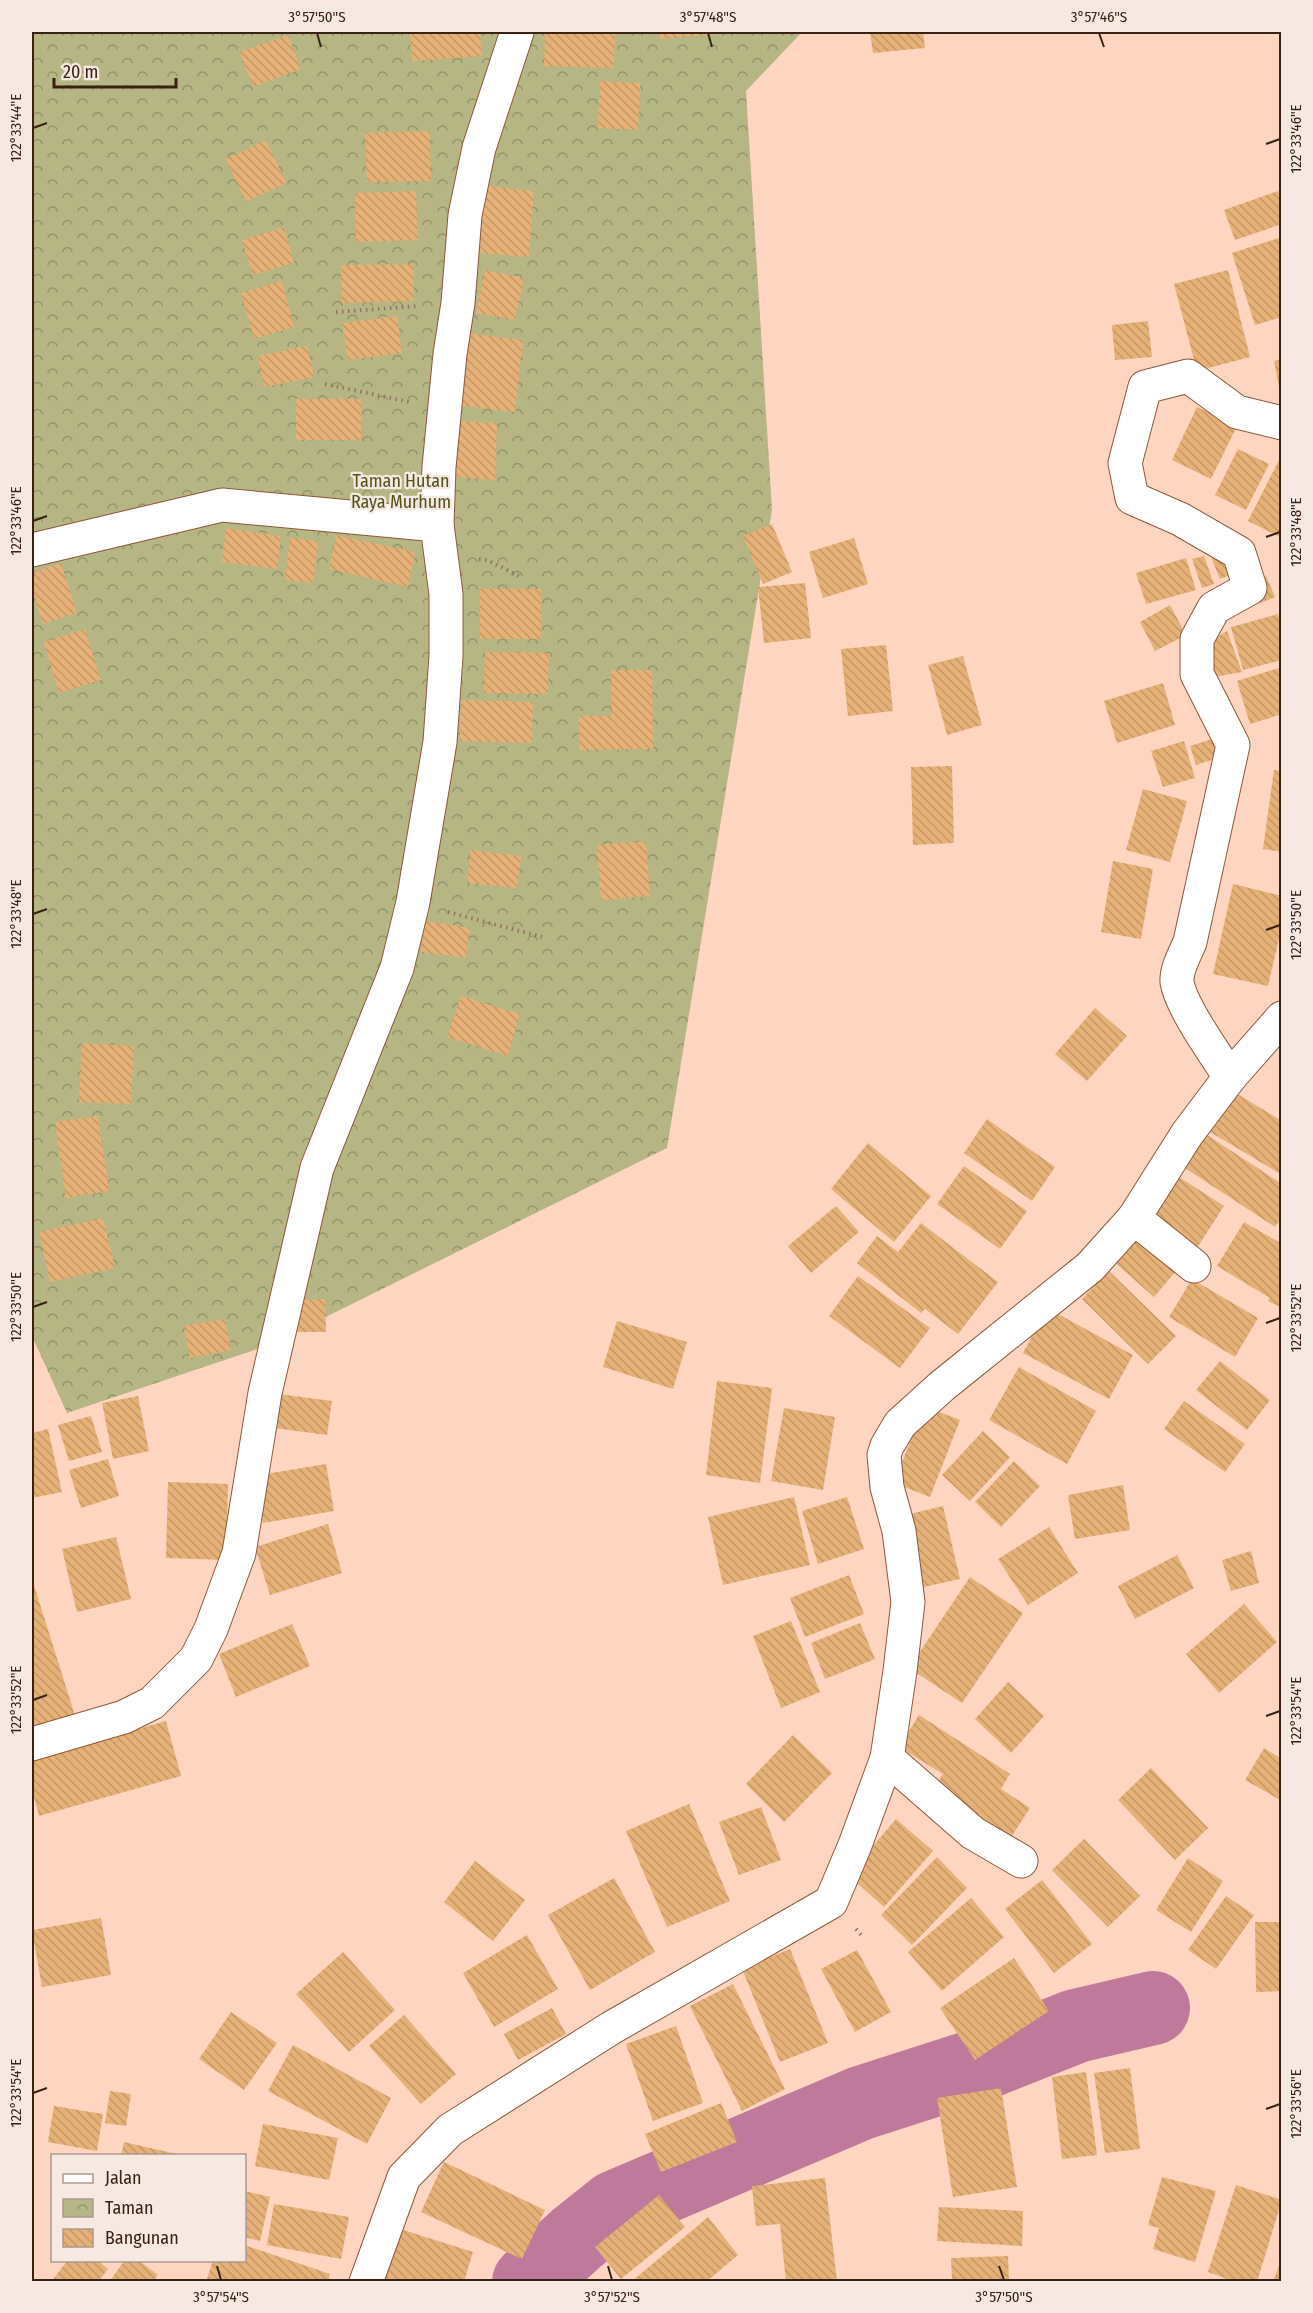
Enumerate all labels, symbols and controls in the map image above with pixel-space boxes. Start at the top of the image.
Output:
text: 3°57'50"S [288,8,346,26]
text: 3°57'48"S [680,8,736,26]
text: 3°57'46"S [1071,8,1127,26]
scale bar [54,51,176,89]
text: 20 m [63,61,98,83]
text: 122°33'44"E [7,94,25,162]
text: 122°33'46"E [1287,104,1305,174]
park label: Taman Hutan Raya Murhum [351,470,451,513]
text: 122°33'46"E [7,486,25,556]
text: 122°33'48"E [1287,497,1305,567]
text: 122°33'48"E [7,879,25,949]
text: 122°33'50"E [1287,890,1305,960]
text: 122°33'50"E [7,1272,25,1342]
text: 122°33'52"E [1287,1284,1305,1352]
text: 122°33'52"E [7,1666,25,1734]
text: 122°33'54"E [1287,1677,1305,1745]
text: 122°33'54"E [7,2059,25,2127]
text: 122°33'56"E [1287,2069,1305,2139]
legend [51,2154,246,2262]
text: Jalan [105,2167,142,2189]
text: Taman [105,2197,153,2219]
text: Bangunan [105,2227,179,2249]
text: 3°57'54"S [193,2288,249,2306]
text: 3°57'52"S [584,2288,640,2306]
text: 3°57'50"S [975,2288,1033,2306]

